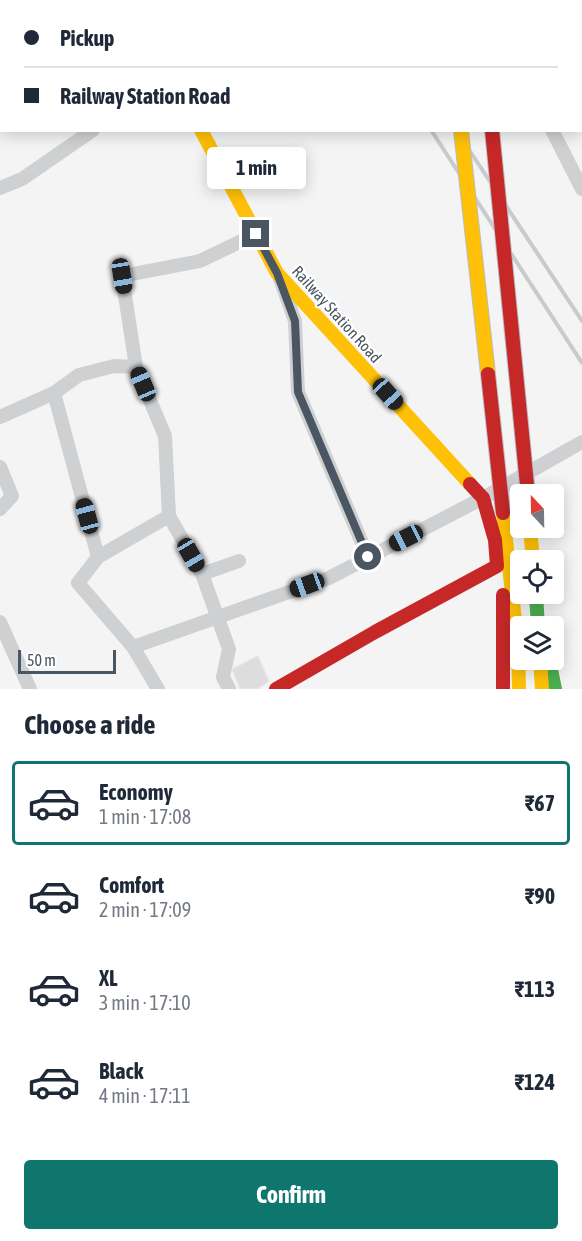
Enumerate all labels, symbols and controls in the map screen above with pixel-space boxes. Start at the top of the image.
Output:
text: Pickup [60,25,115,51]
text: Railway Station Road [60,83,230,109]
callout: 1 min [206,147,306,189]
text: 1 min [236,156,277,179]
route end [242,220,269,247]
car [110,257,134,295]
street label: Railway Station Road [288,262,385,367]
car [128,364,158,404]
car [369,375,407,413]
north arrow [510,484,564,538]
map controls [510,484,564,670]
car [74,496,100,536]
car [386,522,426,554]
car [174,535,208,575]
route start [354,543,381,570]
button: locate [510,550,564,604]
car [287,570,327,600]
button: layers [510,616,564,670]
scale bar [18,647,116,674]
text: 50 m [27,651,56,669]
text: Choose a ride [24,709,156,740]
icon: car [27,776,81,830]
text: Economy [99,779,173,805]
text: ₹67 [525,790,555,816]
text: 1 min · 17:08 [99,805,191,828]
icon: car [27,869,81,923]
text: Comfort [99,872,164,898]
text: ₹90 [525,883,555,909]
text: 2 min · 17:09 [99,898,191,921]
icon: car [27,962,81,1016]
text: XL [99,965,117,991]
text: ₹113 [515,976,555,1002]
text: 3 min · 17:10 [99,991,191,1014]
icon: car [27,1055,81,1109]
text: Black [99,1058,143,1084]
text: ₹124 [515,1069,555,1095]
text: 4 min · 17:11 [99,1084,191,1107]
button: Confirm [24,1160,558,1229]

